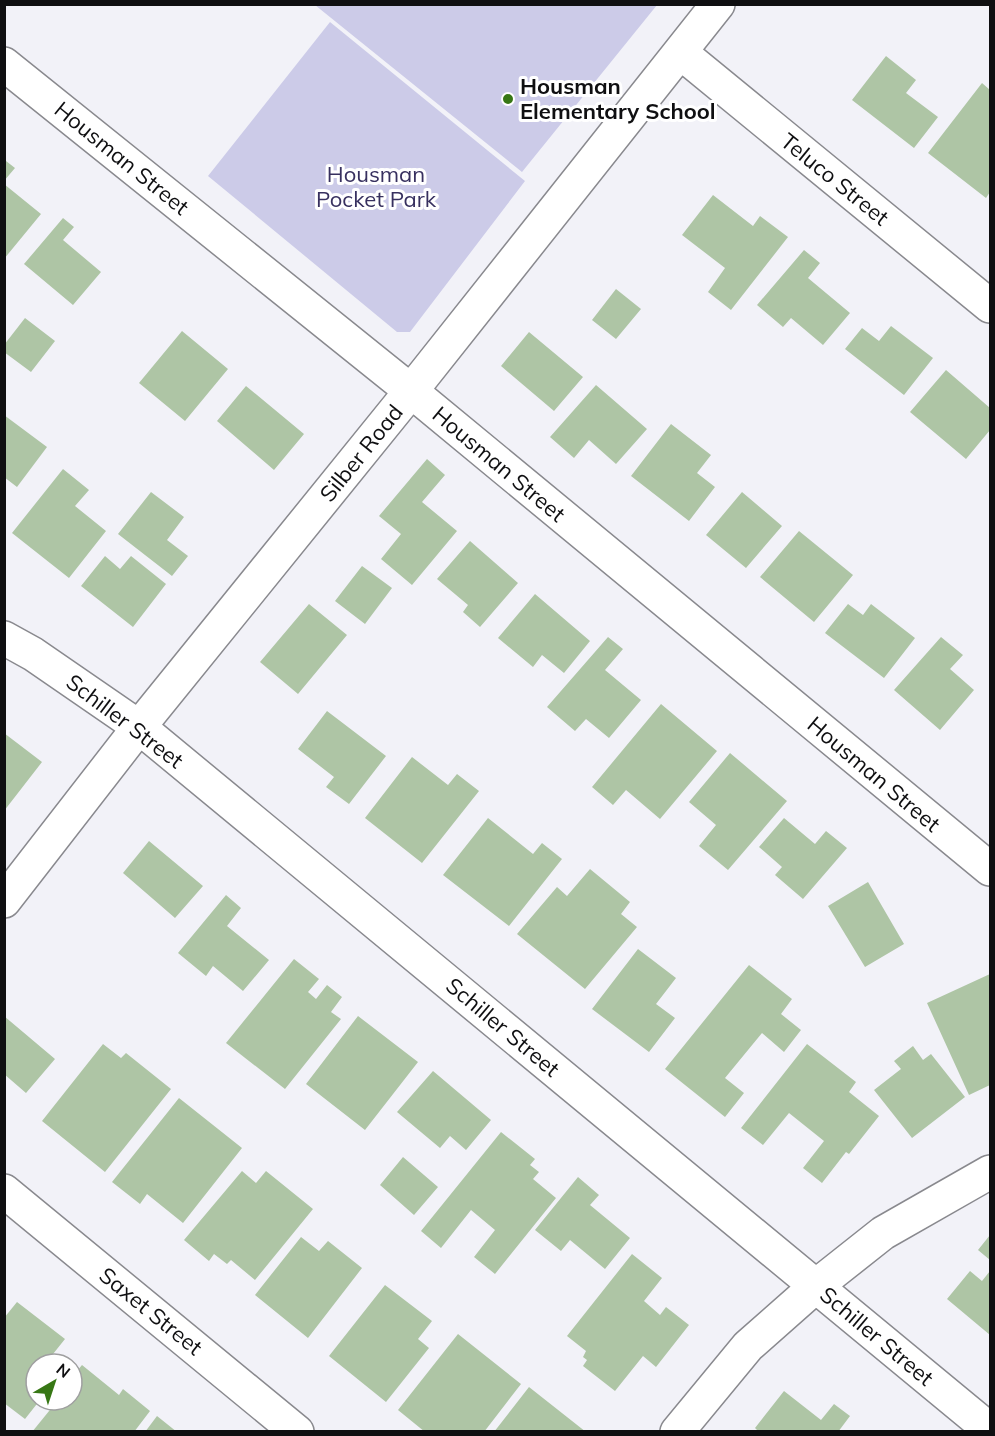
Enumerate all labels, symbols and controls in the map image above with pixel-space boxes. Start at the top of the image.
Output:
place label: Housman Elementary School [520,72,716,125]
marker: Housman Elementary School [501,92,515,106]
street label: Housman Street [49,95,195,221]
street label: Teluco Street [775,127,895,231]
park label: Housman Pocket Park [316,160,437,213]
street label: Silber Road [313,399,409,507]
street label: Housman Street [427,400,571,528]
street label: Schiller Street [61,668,189,774]
street label: Housman Street [802,710,946,838]
street label: Schiller Street [440,971,566,1083]
street label: Saxet Street [94,1261,208,1361]
street label: Schiller Street [814,1280,940,1392]
north arrow [24,1352,84,1412]
text: N [52,1359,74,1382]

